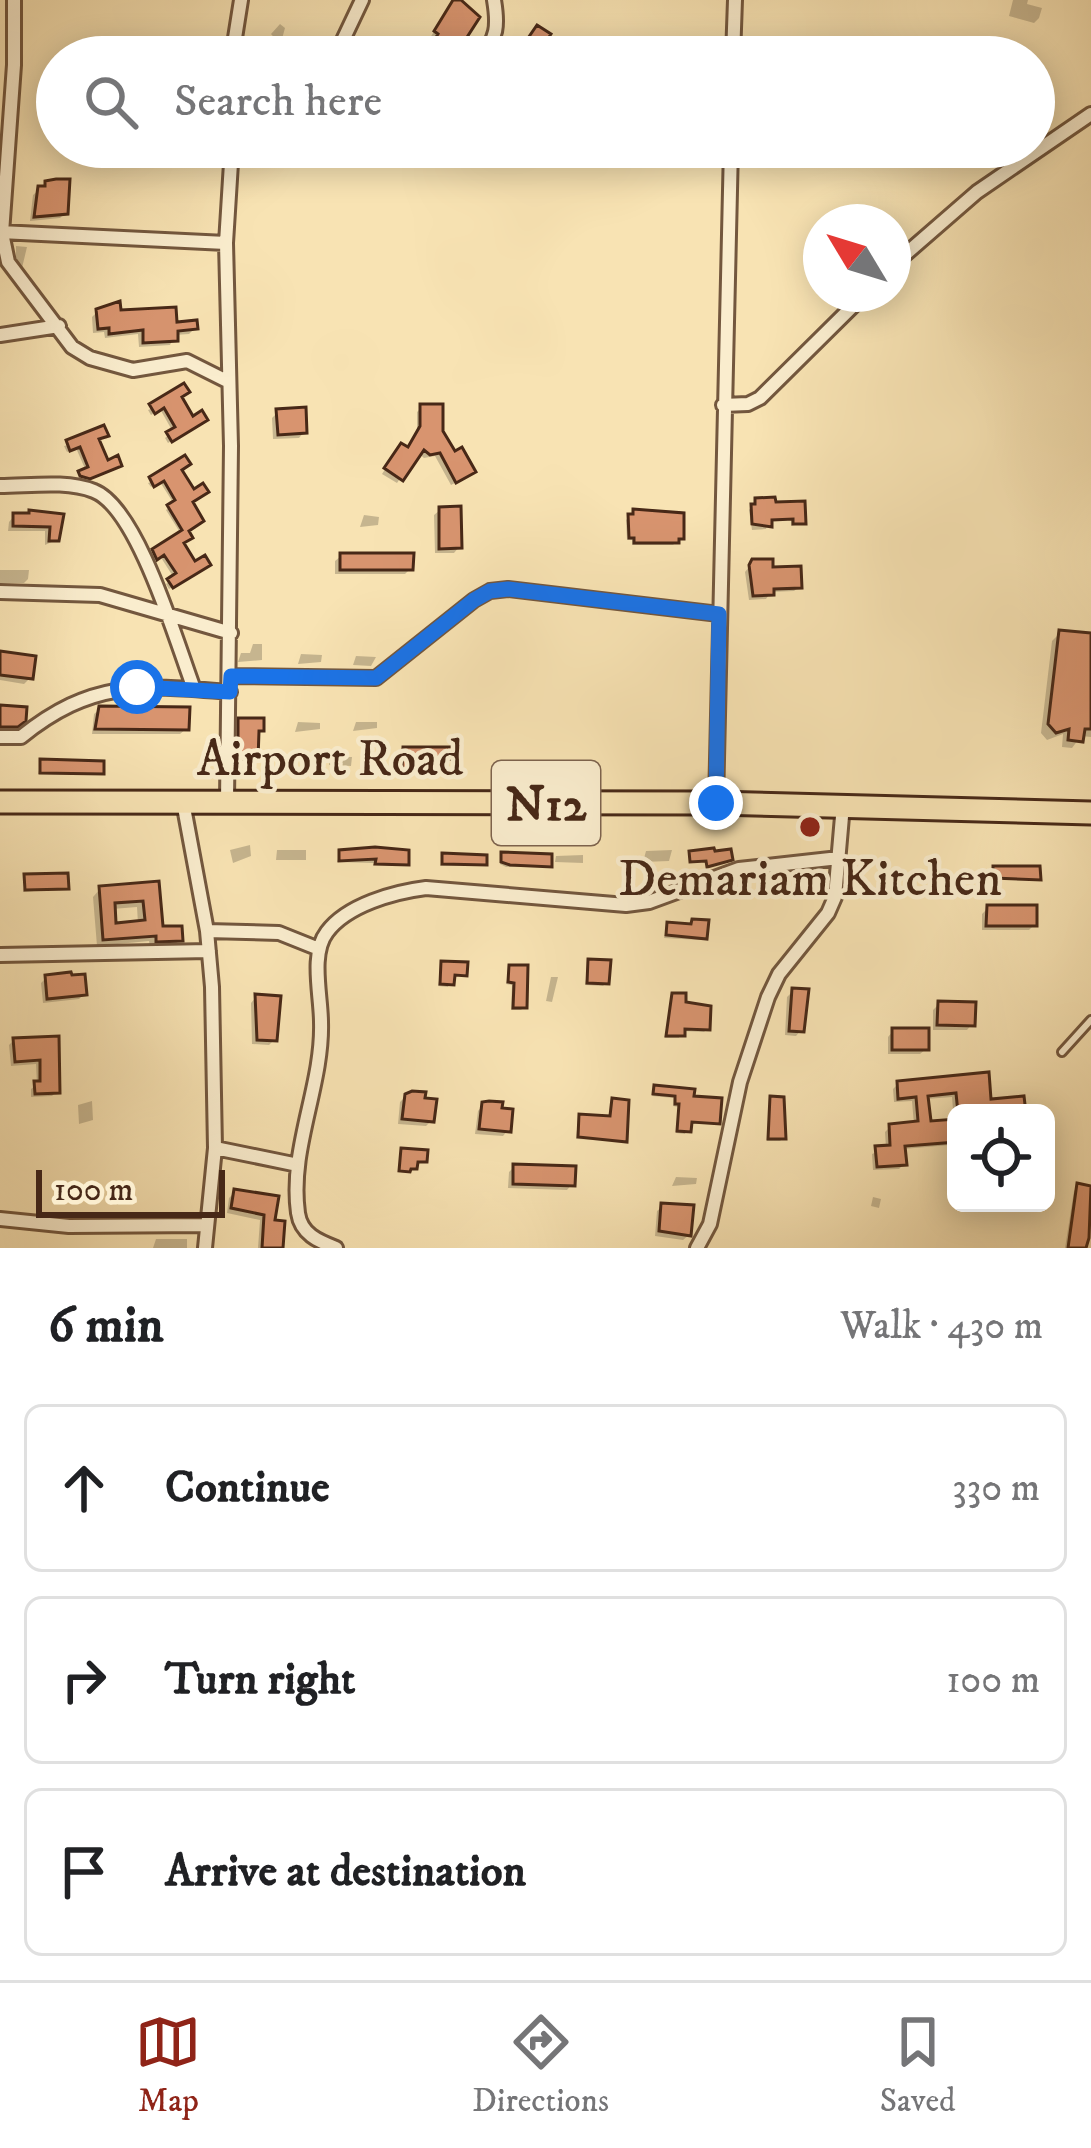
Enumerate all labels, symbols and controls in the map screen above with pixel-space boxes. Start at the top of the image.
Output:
search box [36,36,1055,168]
icon: search [78,69,144,135]
text: Search here [174,74,382,130]
north arrow [803,204,911,312]
route start [110,660,164,714]
street label: Airport Road [197,728,464,792]
road number: N12 [492,761,600,845]
route end [689,776,743,830]
marker: Demariam Kitchen [797,814,823,840]
place label: Demariam Kitchen [618,848,1002,912]
map controls [947,1104,1055,1212]
button: locate [947,1104,1055,1212]
scale bar [36,1164,225,1217]
text: 100 m [54,1170,133,1211]
text: 6 min [48,1294,164,1358]
text: Walk · 430 m [840,1302,1043,1351]
icon: ahead [51,1455,117,1521]
text: Continue [165,1460,330,1516]
text: 330 m [952,1464,1040,1513]
icon: right [51,1647,117,1713]
text: Turn right [165,1652,355,1708]
text: 100 m [946,1656,1040,1705]
icon: arrive [51,1839,117,1905]
text: Arrive at destination [165,1844,526,1900]
tab: Map [135,2009,201,2122]
tab: Directions [472,2009,609,2122]
tab: Saved [880,2009,956,2122]

